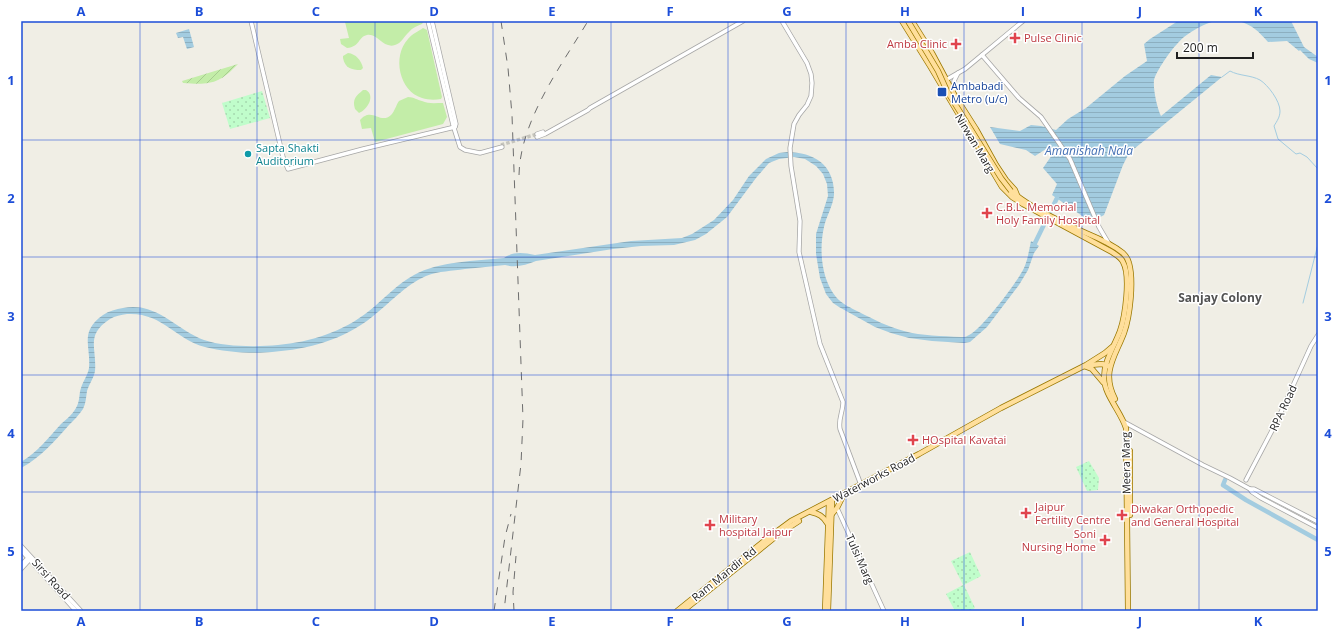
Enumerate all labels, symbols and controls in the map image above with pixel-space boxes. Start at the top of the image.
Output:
text: A [77,2,86,20]
text: B [195,2,204,20]
text: C [312,2,320,20]
text: D [429,2,439,20]
text: E [548,2,556,20]
text: F [666,2,674,20]
text: G [782,2,792,20]
text: H [900,2,910,20]
text: I [1021,2,1025,20]
text: J [1137,2,1142,20]
text: K [1254,2,1263,20]
place label: Pulse Clinic [1024,30,1082,45]
marker: Pulse Clinic [1009,32,1021,44]
scale bar [1177,34,1253,60]
place label: Amba Clinic [887,36,947,51]
marker: Amba Clinic [950,38,962,50]
text: 200 m [1183,39,1218,56]
text: 1 [7,71,15,89]
text: 1 [1324,71,1332,89]
place label: Ambabadi Metro (u/c) [951,78,1008,106]
marker: Ambabadi Metro (u/c) [936,86,948,98]
street label: Nirwan Marg [952,110,999,175]
place label: Sapta Shakti Auditorium [256,140,319,168]
water label: Amanishah Nala [1044,142,1133,159]
marker: Sapta Shakti Auditorium [243,149,253,159]
text: 2 [7,189,15,207]
text: 2 [1324,189,1332,207]
place label: C.B.L. Memorial Holy Family Hospital [996,199,1100,227]
marker: C.B.L. Memorial Holy Family Hospital [981,207,993,219]
district label: Sanjay Colony [1178,289,1262,306]
text: 3 [7,307,15,325]
text: 3 [1324,307,1332,325]
street label: RPA Road [1265,382,1300,433]
text: 4 [7,424,15,442]
text: 4 [1324,424,1332,442]
place label: HOspital Kavatai [922,432,1006,447]
street label: Meera Marg [1117,432,1134,494]
marker: HOspital Kavatai [907,434,919,446]
street label: Waterworks Road [830,450,917,505]
place label: Jaipur Fertility Centre [1034,499,1110,527]
place label: Diwakar Orthopedic and General Hospital [1131,501,1239,529]
marker: Jaipur Fertility Centre [1020,507,1032,519]
marker: Diwakar Orthopedic and General Hospital [1116,509,1128,521]
place label: Military hospital Jaipur [719,511,793,539]
marker: Military hospital Jaipur [704,519,716,531]
place label: Soni Nursing Home [1022,526,1096,554]
street label: Tulsi Marg [843,532,878,586]
marker: Soni Nursing Home [1099,534,1111,546]
text: 5 [7,542,15,560]
text: 5 [1324,542,1332,560]
street label: Ram Mandir Rd [688,543,759,604]
street label: Sirsi Road [29,555,74,602]
text: A [77,612,86,630]
text: B [195,612,204,630]
text: C [312,612,320,630]
text: D [429,612,439,630]
text: E [548,612,556,630]
text: F [666,612,674,630]
text: G [782,612,792,630]
text: H [900,612,910,630]
text: I [1021,612,1025,630]
text: J [1137,612,1142,630]
text: K [1254,612,1263,630]

